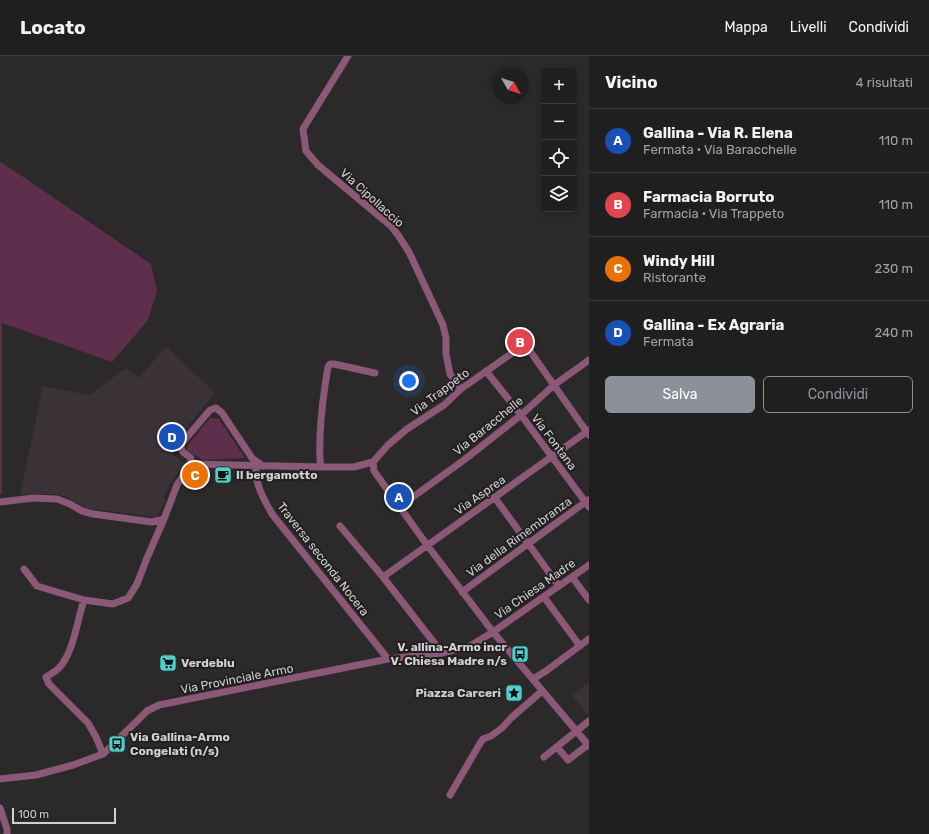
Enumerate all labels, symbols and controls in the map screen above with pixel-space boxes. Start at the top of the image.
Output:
text: Locato [20,16,86,39]
text: Mappa [724,19,768,36]
text: Livelli [790,19,827,36]
text: Condividi [849,19,909,36]
north arrow [493,68,529,104]
map controls [541,68,577,212]
button: + [541,68,577,104]
text: Vicino [605,72,658,92]
text: 4 risultati [856,75,913,90]
button: − [541,104,577,140]
text: Gallina - Via R. Elena [643,124,793,142]
text: A [613,133,623,148]
text: 110 m [879,133,913,148]
button: locate [541,140,577,176]
text: Fermata · Via Baracchelle [643,142,797,157]
street label: Via Cipollaccio [337,166,407,230]
button: layers [541,176,577,212]
text: Farmacia Borruto [643,188,775,206]
text: B [613,197,623,212]
text: 110 m [879,197,913,212]
text: Farmacia · Via Trappeto [643,206,784,221]
text: Windy Hill [643,252,715,270]
text: C [613,261,623,276]
text: 230 m [875,261,913,276]
text: Ristorante [643,270,706,285]
text: Gallina - Ex Agraria [643,316,784,334]
text: D [613,325,623,340]
text: 240 m [874,325,913,340]
pin: B [507,327,533,357]
text: Fermata [643,334,694,349]
street label: Via Trappeto [408,365,472,419]
your location [399,371,419,391]
button: Salva [605,376,755,413]
button: Condividi [763,376,913,413]
street label: Via Baracchelle [450,393,526,458]
street label: Via Fontana [528,411,580,473]
pin: D [159,422,185,452]
pin: C [182,460,208,490]
cafe icon: Il bergamotto [213,465,233,485]
place label: Il bergamotto [236,468,318,482]
street label: Via Asprea [452,472,508,518]
pin: A [386,482,412,512]
street label: Via della Rimembranza [464,494,574,580]
street label: Traversa seconda Nocera [274,499,372,619]
street label: Via Chiesa Madre [492,556,578,622]
place label: V. allina-Armo incr V. Chiesa Madre n/s [391,640,508,668]
bus stop icon: V. allina-Armo incr V. Chiesa Madre n/s [510,644,530,664]
supermarket icon: Verdeblu [158,653,178,673]
place label: Verdeblu [181,656,235,670]
street label: Via Provinciale Armo [179,661,295,697]
place icon: Piazza Carceri [504,683,524,703]
place label: Piazza Carceri [415,686,501,700]
place label: Via Gallina-Armo Congelati (n/s) [130,730,230,758]
bus stop icon: Via Gallina-Armo Congelati (n/s) [107,734,127,754]
scale bar [12,806,116,825]
text: 100 m [18,808,49,821]

